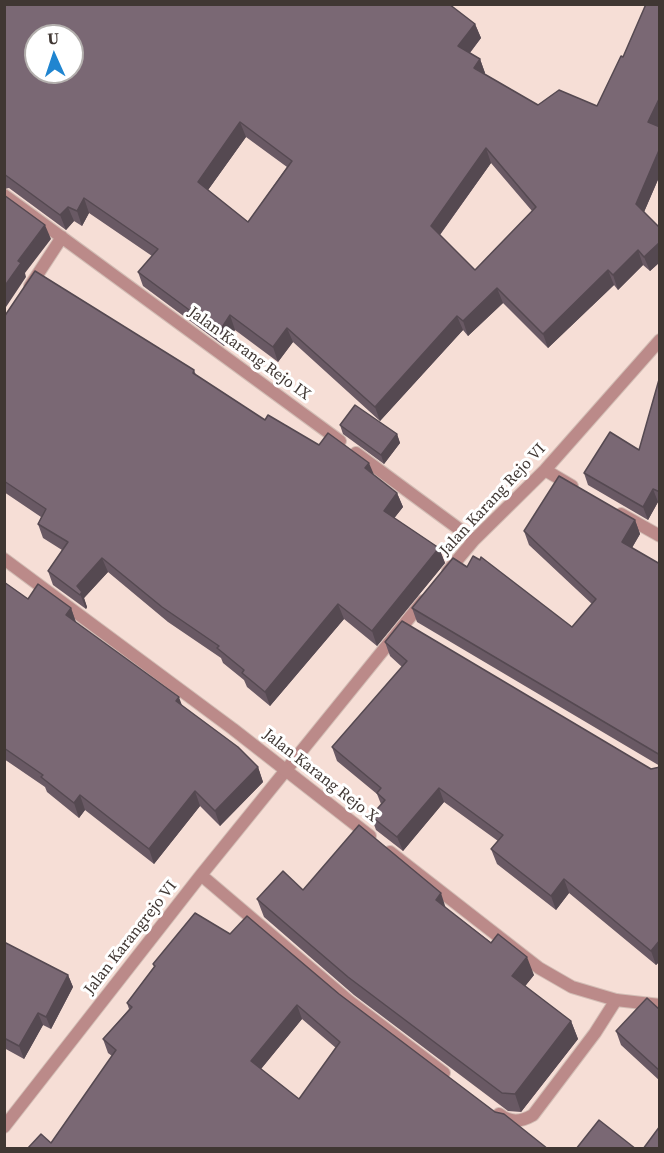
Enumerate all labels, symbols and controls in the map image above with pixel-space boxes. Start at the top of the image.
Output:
north arrow [24,24,84,84]
text: U [47,27,60,49]
street label: Jalan Karang Rejo IX [184,303,314,405]
street label: Jalan Karang Rejo VI [436,440,550,560]
street label: Jalan Karang Rejo X [259,725,381,827]
street label: Jalan Karangrejo VI [81,877,181,999]

